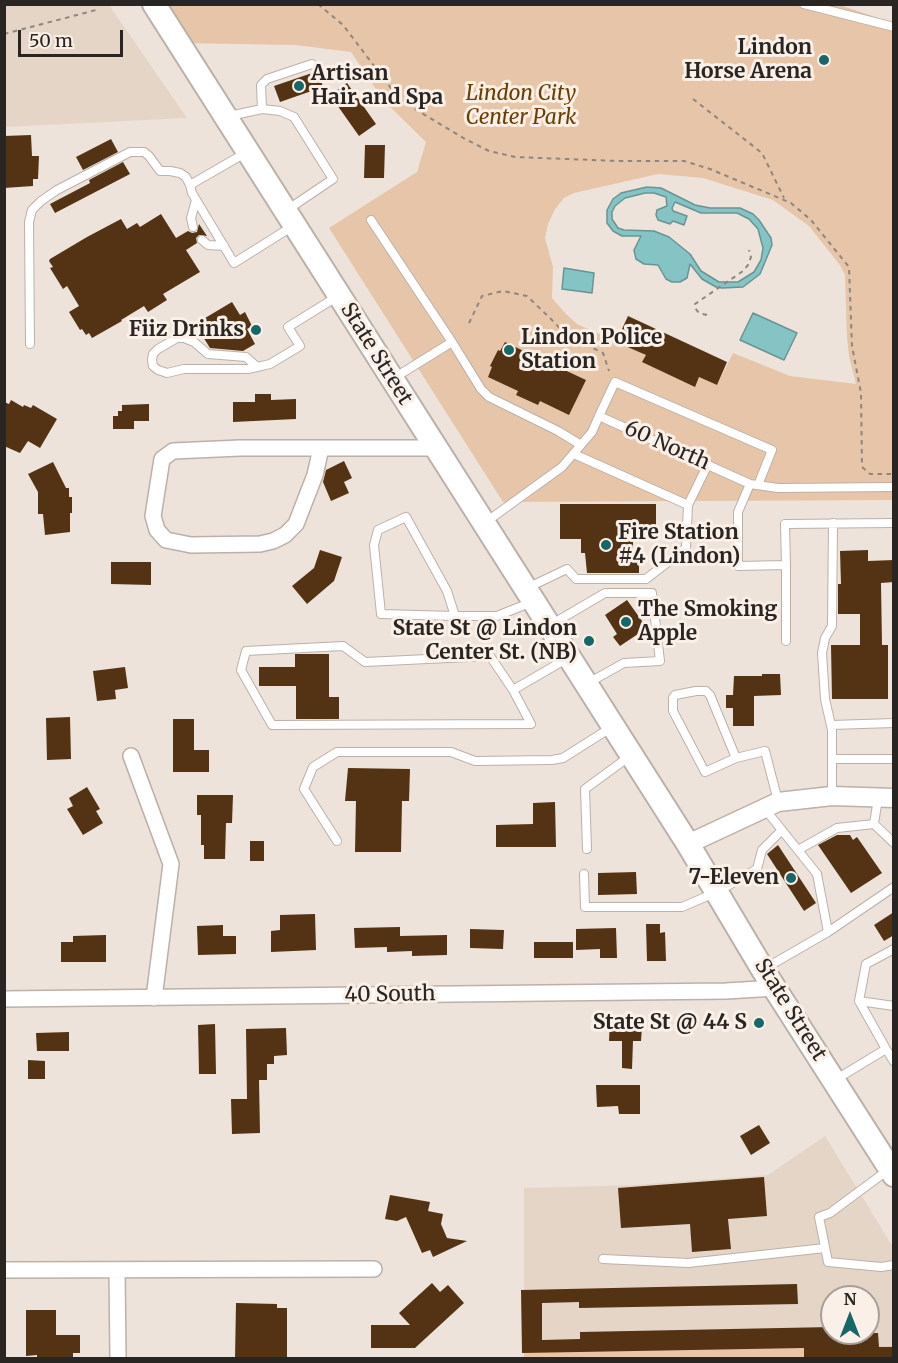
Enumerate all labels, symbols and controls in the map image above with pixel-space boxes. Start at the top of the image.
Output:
scale bar [21,18,126,56]
text: 50 m [29,29,73,52]
place label: Lindon Horse Arena [684,35,812,85]
marker: Lindon Horse Arena [817,53,831,67]
place label: Artisan Hair and Spa [311,61,443,111]
marker: Artisan Hair and Spa [292,79,306,93]
park label: Lindon City Center Park [466,81,576,131]
street label: State Street [335,298,417,410]
place label: Fiiz Drinks [129,317,244,343]
marker: Fiiz Drinks [249,323,263,337]
place label: Lindon Police Station [521,325,662,375]
marker: Lindon Police Station [502,343,516,357]
street label: 60 North [620,416,714,476]
place label: Fire Station #4 (Lindon) [618,520,740,570]
marker: Fire Station #4 (Lindon) [599,538,613,552]
place label: The Smoking Apple [638,597,777,647]
marker: The Smoking Apple [619,615,633,629]
place label: State St @ Lindon Center St. (NB) [393,616,577,666]
marker: State St @ Lindon Center St. (NB) [582,634,596,648]
place label: 7-Eleven [689,865,779,891]
marker: 7-Eleven [784,871,798,885]
street label: State Street [749,954,831,1066]
street label: 40 South [344,982,436,1008]
place label: State St @ 44 S [593,1010,747,1036]
marker: State St @ 44 S [752,1016,766,1030]
north arrow [820,1285,880,1345]
text: N [844,1289,856,1309]

